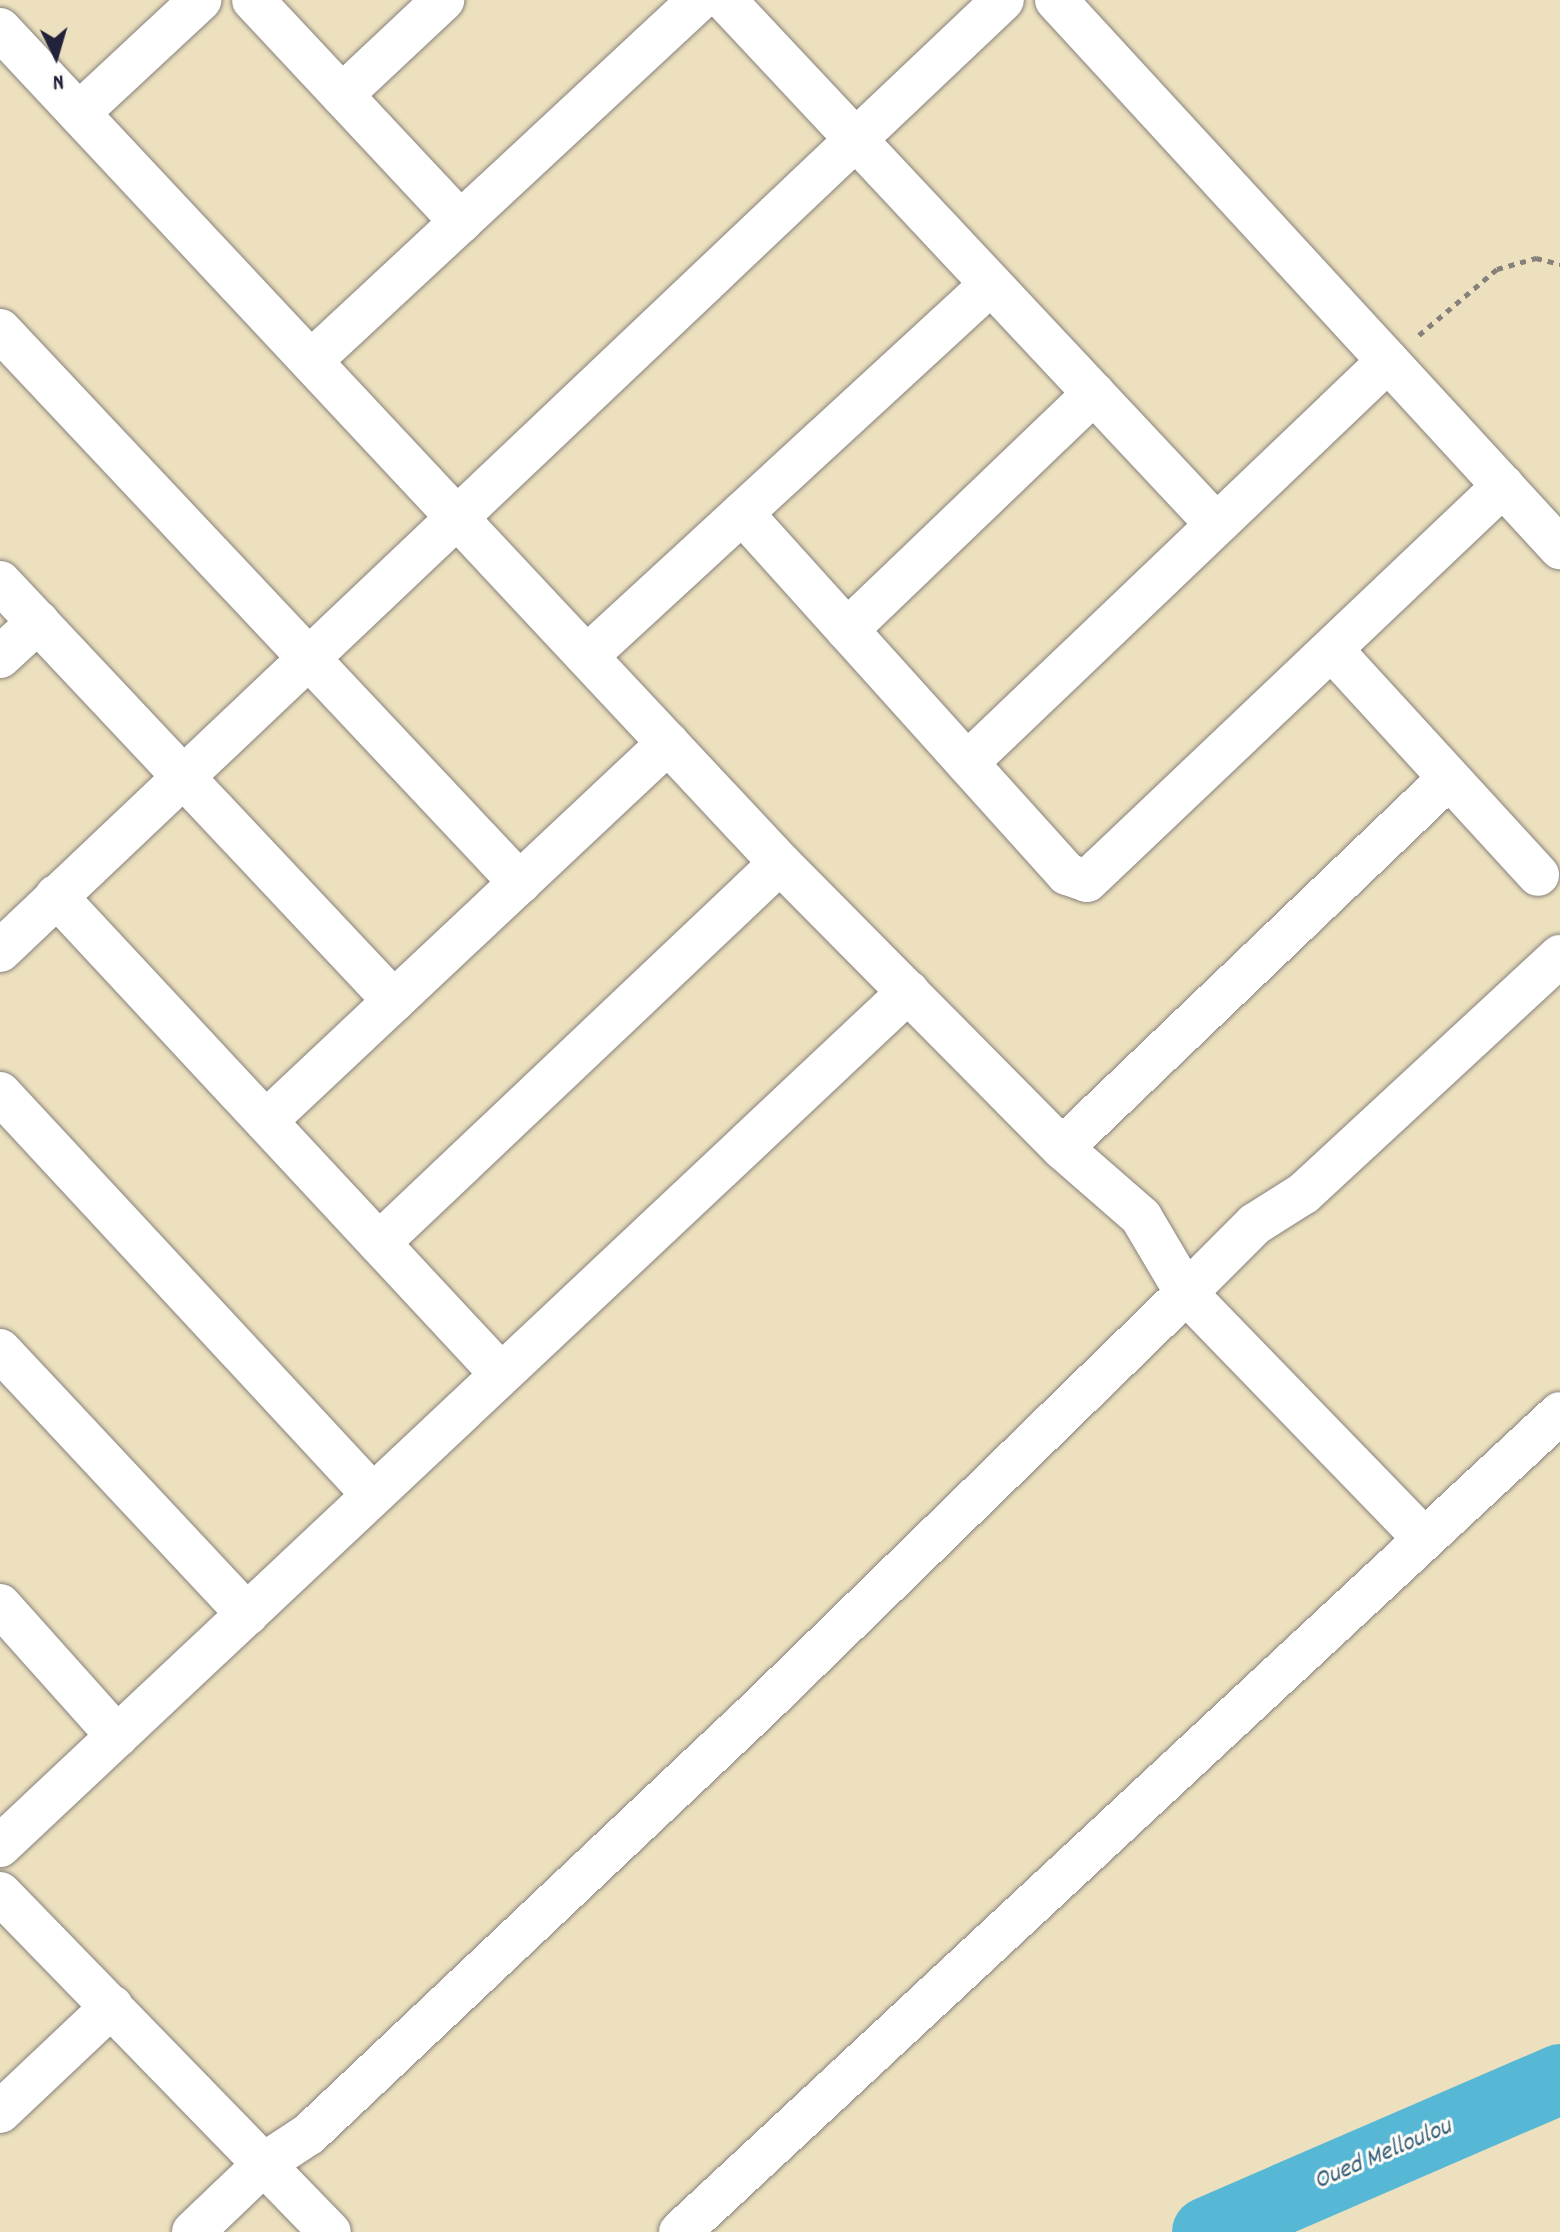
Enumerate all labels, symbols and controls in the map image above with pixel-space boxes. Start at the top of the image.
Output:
north arrow [16,16,96,96]
text: N [51,64,65,96]
water label: Oued Melloulou [1309,2112,1457,2198]

